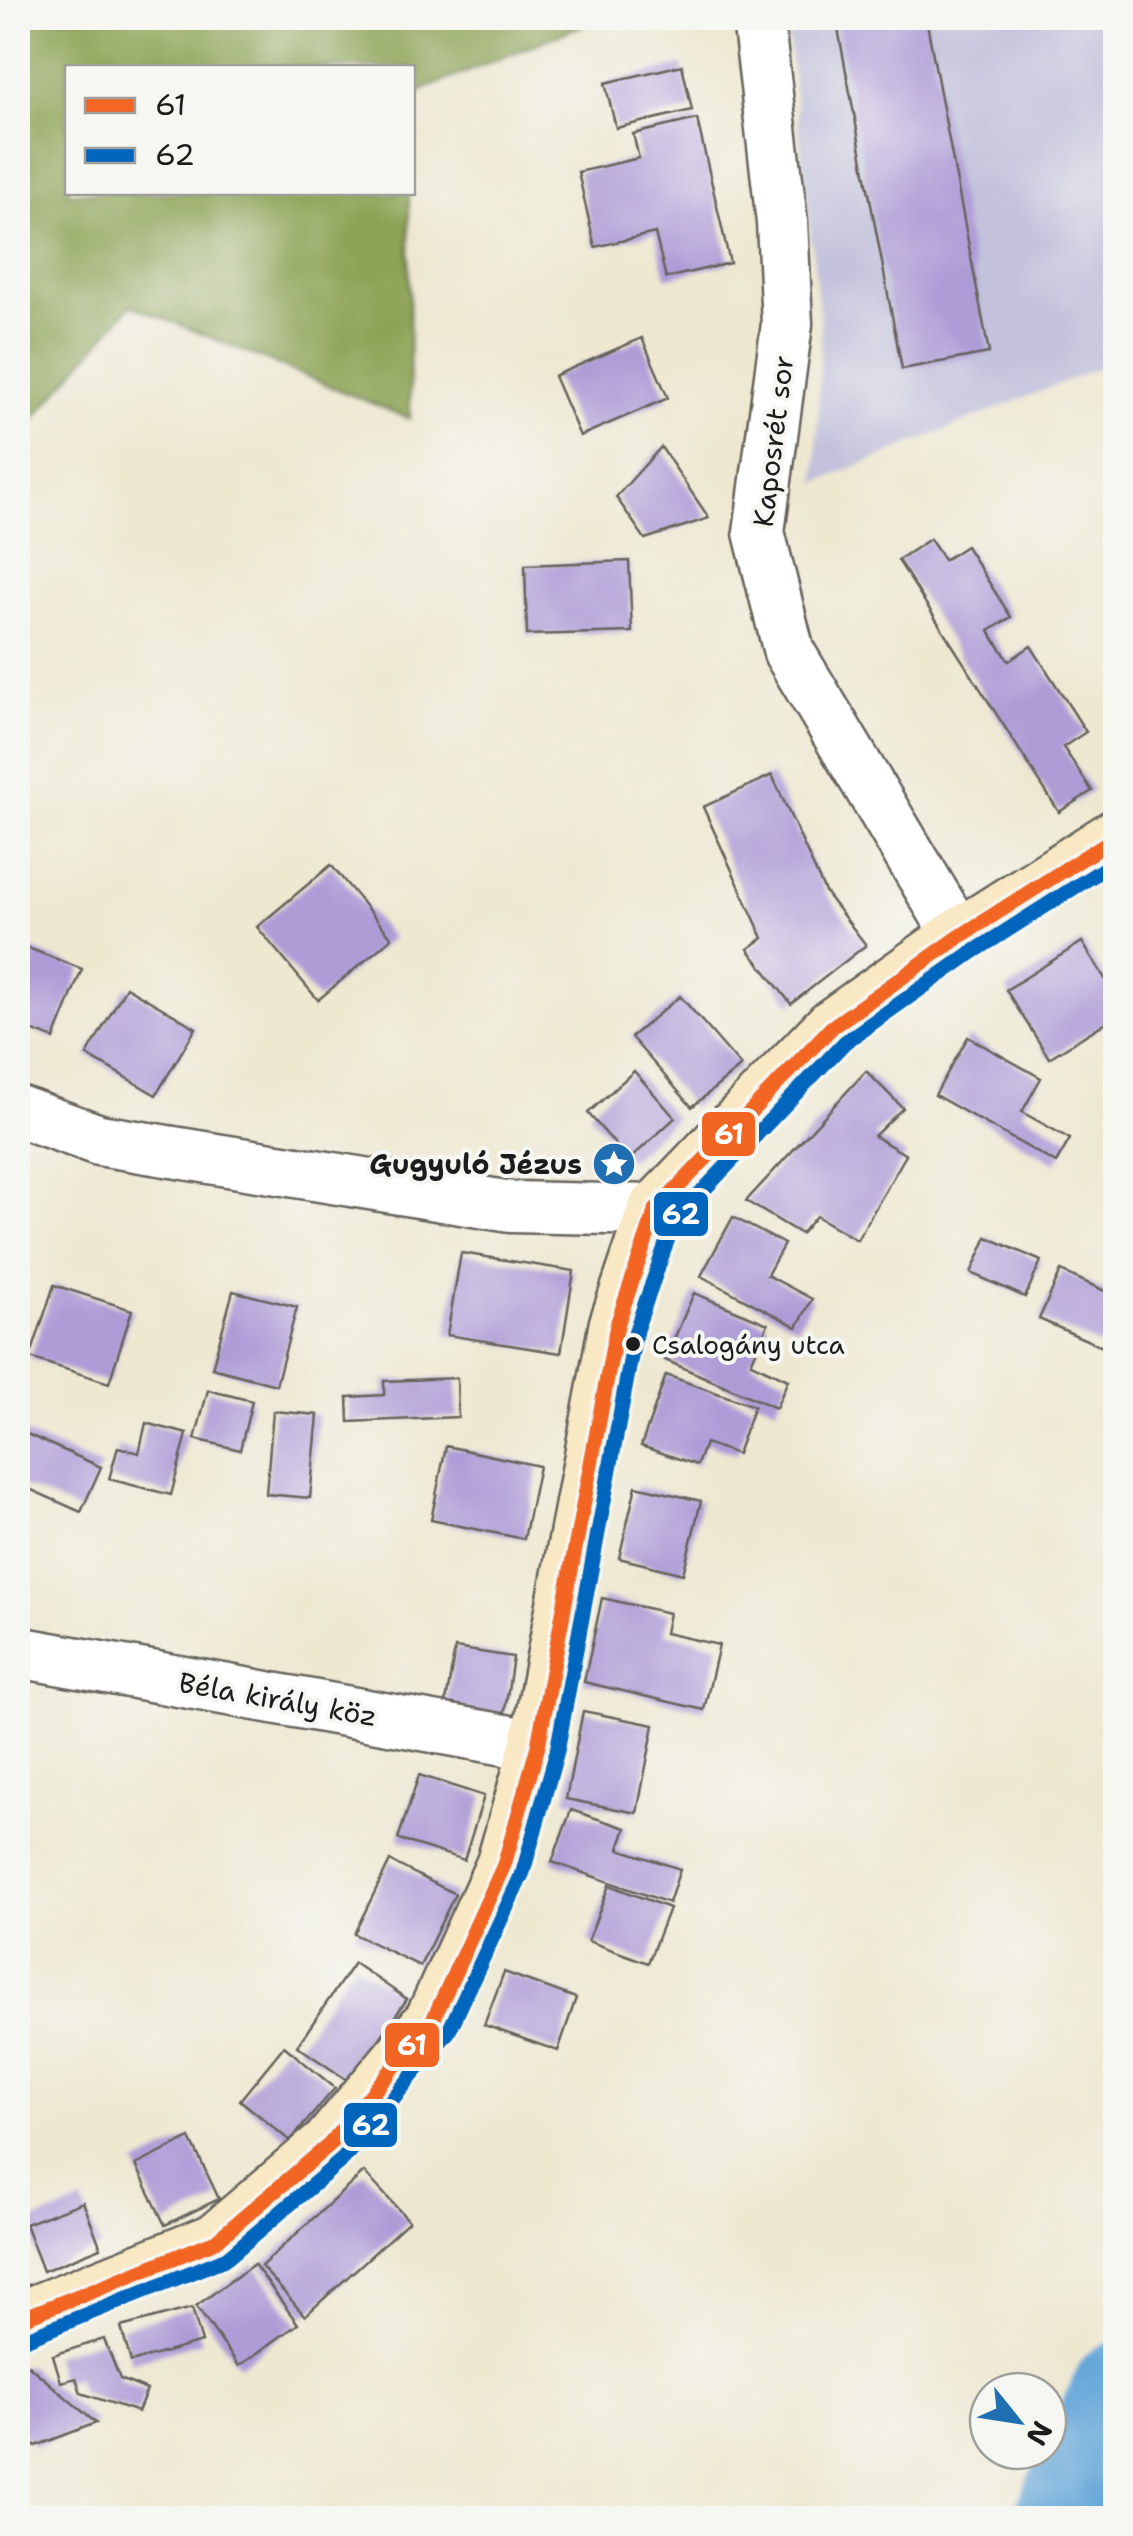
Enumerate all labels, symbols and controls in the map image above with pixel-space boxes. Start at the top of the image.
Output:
legend [65,65,415,195]
text: 61 [155,84,186,125]
text: 62 [155,134,195,175]
street label: Kaposrét sor [744,353,802,529]
line badge: 61 [700,1110,757,1158]
text: 61 [714,1115,744,1153]
place icon: Gugyuló Jézus [591,1141,637,1187]
place label: Gugyuló Jézus [369,1145,582,1183]
line badge: 62 [652,1190,710,1238]
text: 62 [662,1195,700,1233]
place label: Csalogány utca [652,1327,845,1362]
marker: Csalogány utca [623,1334,643,1354]
street label: Béla király köz [176,1663,380,1735]
line badge: 61 [383,2021,441,2069]
text: 61 [397,2026,427,2064]
line badge: 62 [342,2101,399,2149]
text: 62 [352,2106,390,2144]
north arrow [968,2371,1068,2471]
text: N [1018,2414,1062,2453]

